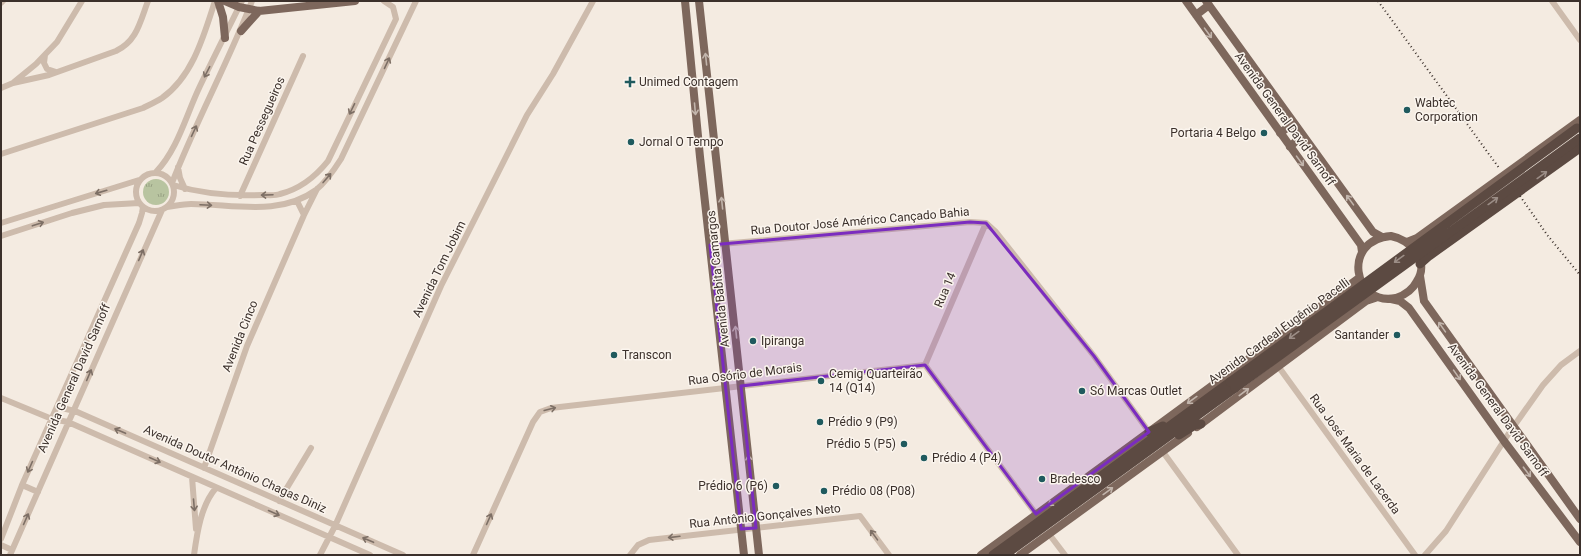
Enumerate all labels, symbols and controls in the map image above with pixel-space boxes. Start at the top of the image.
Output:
one-way arrow [1204,27,1212,38]
street label: Avenida General David Sarnoff [1232,50,1339,189]
one-way arrow [702,53,710,66]
one-way arrow [384,58,391,70]
one-way arrow [203,66,210,78]
street label: Rua Pessegueiros [236,74,288,168]
place label: Unimed Contagem [639,75,738,89]
marker: Unimed Contagem [624,76,636,88]
place label: Wabtec Corporation [1415,96,1478,124]
one-way arrow [692,102,699,115]
one-way arrow [348,103,355,115]
marker: Wabtec Corporation [1402,105,1412,115]
one-way arrow [191,126,198,138]
place label: Portaria 4 Belgo [1170,126,1256,140]
marker: Portaria 4 Belgo [1259,128,1269,138]
place label: Jornal O Tempo [639,135,724,149]
marker: Jornal O Tempo [626,137,636,147]
one-way arrow [1296,156,1304,167]
one-way arrow [1536,171,1547,179]
one-way arrow [322,173,331,183]
one-way arrow [95,189,108,196]
one-way arrow [261,191,274,199]
one-way arrow [1346,195,1354,206]
one-way arrow [718,196,725,209]
one-way arrow [1487,197,1498,205]
one-way arrow [199,201,212,209]
street label: Rua Doutor José Américo Cançado Bahia [750,204,970,238]
street label: Avenida Babita Camargos [704,210,732,348]
street label: Avenida Tom Jobim [410,218,468,320]
one-way arrow [31,220,44,227]
one-way arrow [138,250,145,262]
one-way arrow [1393,255,1404,263]
street label: Rua 14 [931,270,959,310]
street label: Avenida Cardeal Eugênio Pacelli [1206,275,1352,387]
street label: Avenida Cinco [219,298,261,374]
street label: Avenida General David Sarnoff [35,301,114,455]
one-way arrow [1438,322,1446,333]
one-way arrow [732,326,739,339]
place label: Santander [1334,328,1389,342]
marker: Santander [1392,330,1402,340]
one-way arrow [1288,331,1299,339]
place label: Ipiranga [761,334,804,348]
marker: Ipiranga [748,336,758,346]
street label: Avenida General David Sarnoff [1445,341,1552,480]
place label: Transcon [622,348,672,362]
marker: Transcon [609,350,619,360]
street label: Rua Osório de Morais [687,360,803,388]
place label: Cemig Quarteirão 14 (Q14) [829,367,923,395]
one-way arrow [86,369,93,381]
one-way arrow [1453,369,1461,380]
marker: Cemig Quarteirão 14 (Q14) [816,376,826,386]
place label: Só Marcas Outlet [1090,384,1182,398]
marker: Só Marcas Outlet [1077,386,1087,396]
one-way arrow [1238,388,1249,396]
street label: Rua José Maria de Lacerda [1307,391,1403,517]
one-way arrow [1187,396,1198,405]
one-way arrow [544,404,557,412]
place label: Prédio 9 (P9) [828,415,898,429]
marker: Prédio 9 (P9) [815,417,825,427]
street label: Avenida Doutor Antônio Chagas Diniz [141,422,329,516]
one-way arrow [115,426,127,434]
place label: Prédio 5 (P5) [826,437,896,451]
marker: Prédio 5 (P5) [899,439,909,449]
place label: Prédio 4 (P4) [932,451,1002,465]
marker: Prédio 4 (P4) [919,453,929,463]
one-way arrow [745,455,753,468]
one-way arrow [148,457,160,465]
one-way arrow [26,461,33,473]
one-way arrow [1523,467,1532,478]
place label: Bradesco [1050,472,1100,486]
marker: Bradesco [1037,474,1047,484]
place label: Prédio 6 (P6) [698,479,768,493]
marker: Prédio 6 (P6) [771,481,781,491]
place label: Prédio 08 (P08) [832,484,915,498]
marker: Prédio 08 (P08) [819,486,829,496]
one-way arrow [1102,487,1113,495]
one-way arrow [190,498,198,511]
one-way arrow [1048,498,1059,506]
street label: Rua Antônio Gonçalves Neto [689,501,842,531]
one-way arrow [267,510,279,517]
one-way arrow [22,514,30,526]
one-way arrow [486,514,493,526]
one-way arrow [870,530,878,541]
one-way arrow [668,533,681,541]
one-way arrow [362,535,374,543]

